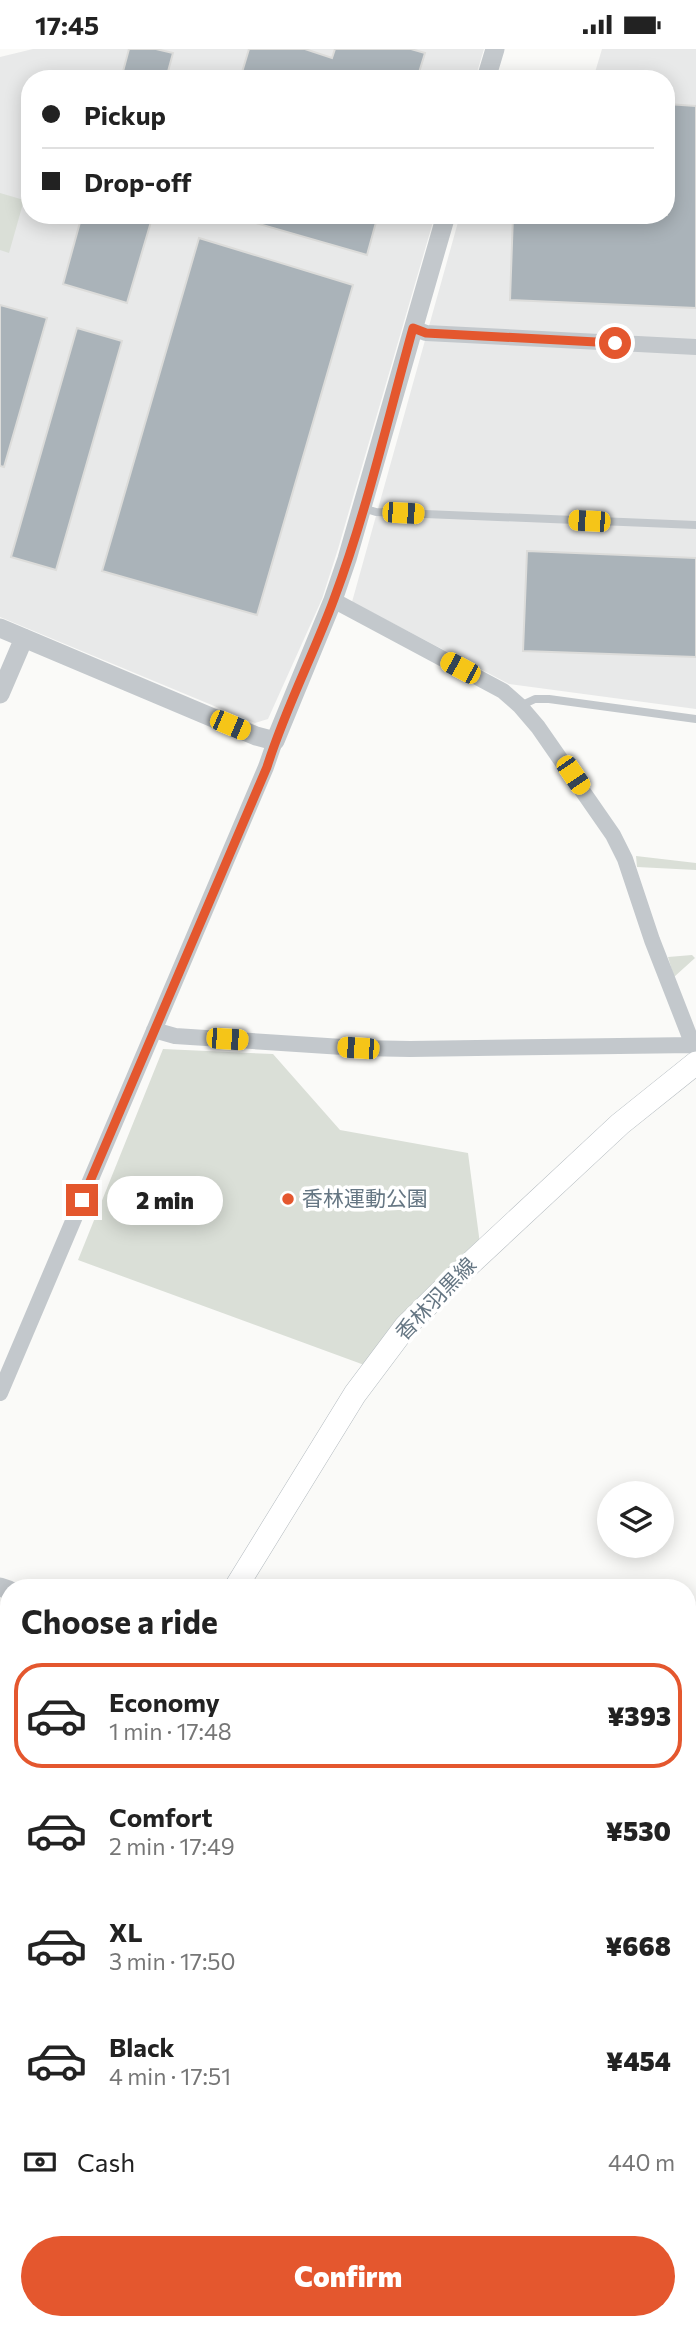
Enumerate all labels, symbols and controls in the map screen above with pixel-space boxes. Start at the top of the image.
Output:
text: 17:45 [35,9,99,40]
text: Pickup [84,99,166,130]
text: Drop-off [84,166,191,197]
route start [599,327,631,359]
car [382,501,425,525]
car [568,509,611,533]
car [437,649,484,687]
car [207,707,254,743]
car [553,752,594,798]
car [206,1027,249,1051]
car [337,1036,380,1060]
callout: 2 min [106,1175,222,1225]
route end [66,1184,98,1216]
place label: 香林運動公園 [302,1185,428,1210]
text: 2 min [136,1186,194,1214]
marker: 香林運動公園 [280,1191,296,1207]
street label: 香林羽黒線 [389,1252,480,1344]
map controls [597,1481,674,1558]
button: layers [597,1481,674,1558]
text: Choose a ride [21,1601,218,1641]
icon: car [25,1684,88,1747]
text: Economy [109,1686,220,1717]
text: ¥393 [607,1700,671,1731]
text: 1 min · 17:48 [109,1717,232,1745]
icon: car [25,1799,88,1862]
text: Comfort [109,1801,212,1832]
text: ¥530 [606,1815,671,1846]
text: 2 min · 17:49 [109,1832,235,1860]
icon: car [25,1914,88,1977]
text: XL [109,1916,143,1947]
text: ¥668 [605,1930,671,1961]
text: 3 min · 17:50 [109,1947,236,1975]
icon: car [25,2029,88,2092]
text: Black [109,2031,175,2062]
text: ¥454 [606,2045,671,2076]
text: 4 min · 17:51 [109,2062,231,2090]
icon: cash [21,2143,59,2181]
text: Cash [77,2146,135,2177]
text: 440 m [608,2148,675,2176]
button: Confirm [21,2236,675,2316]

